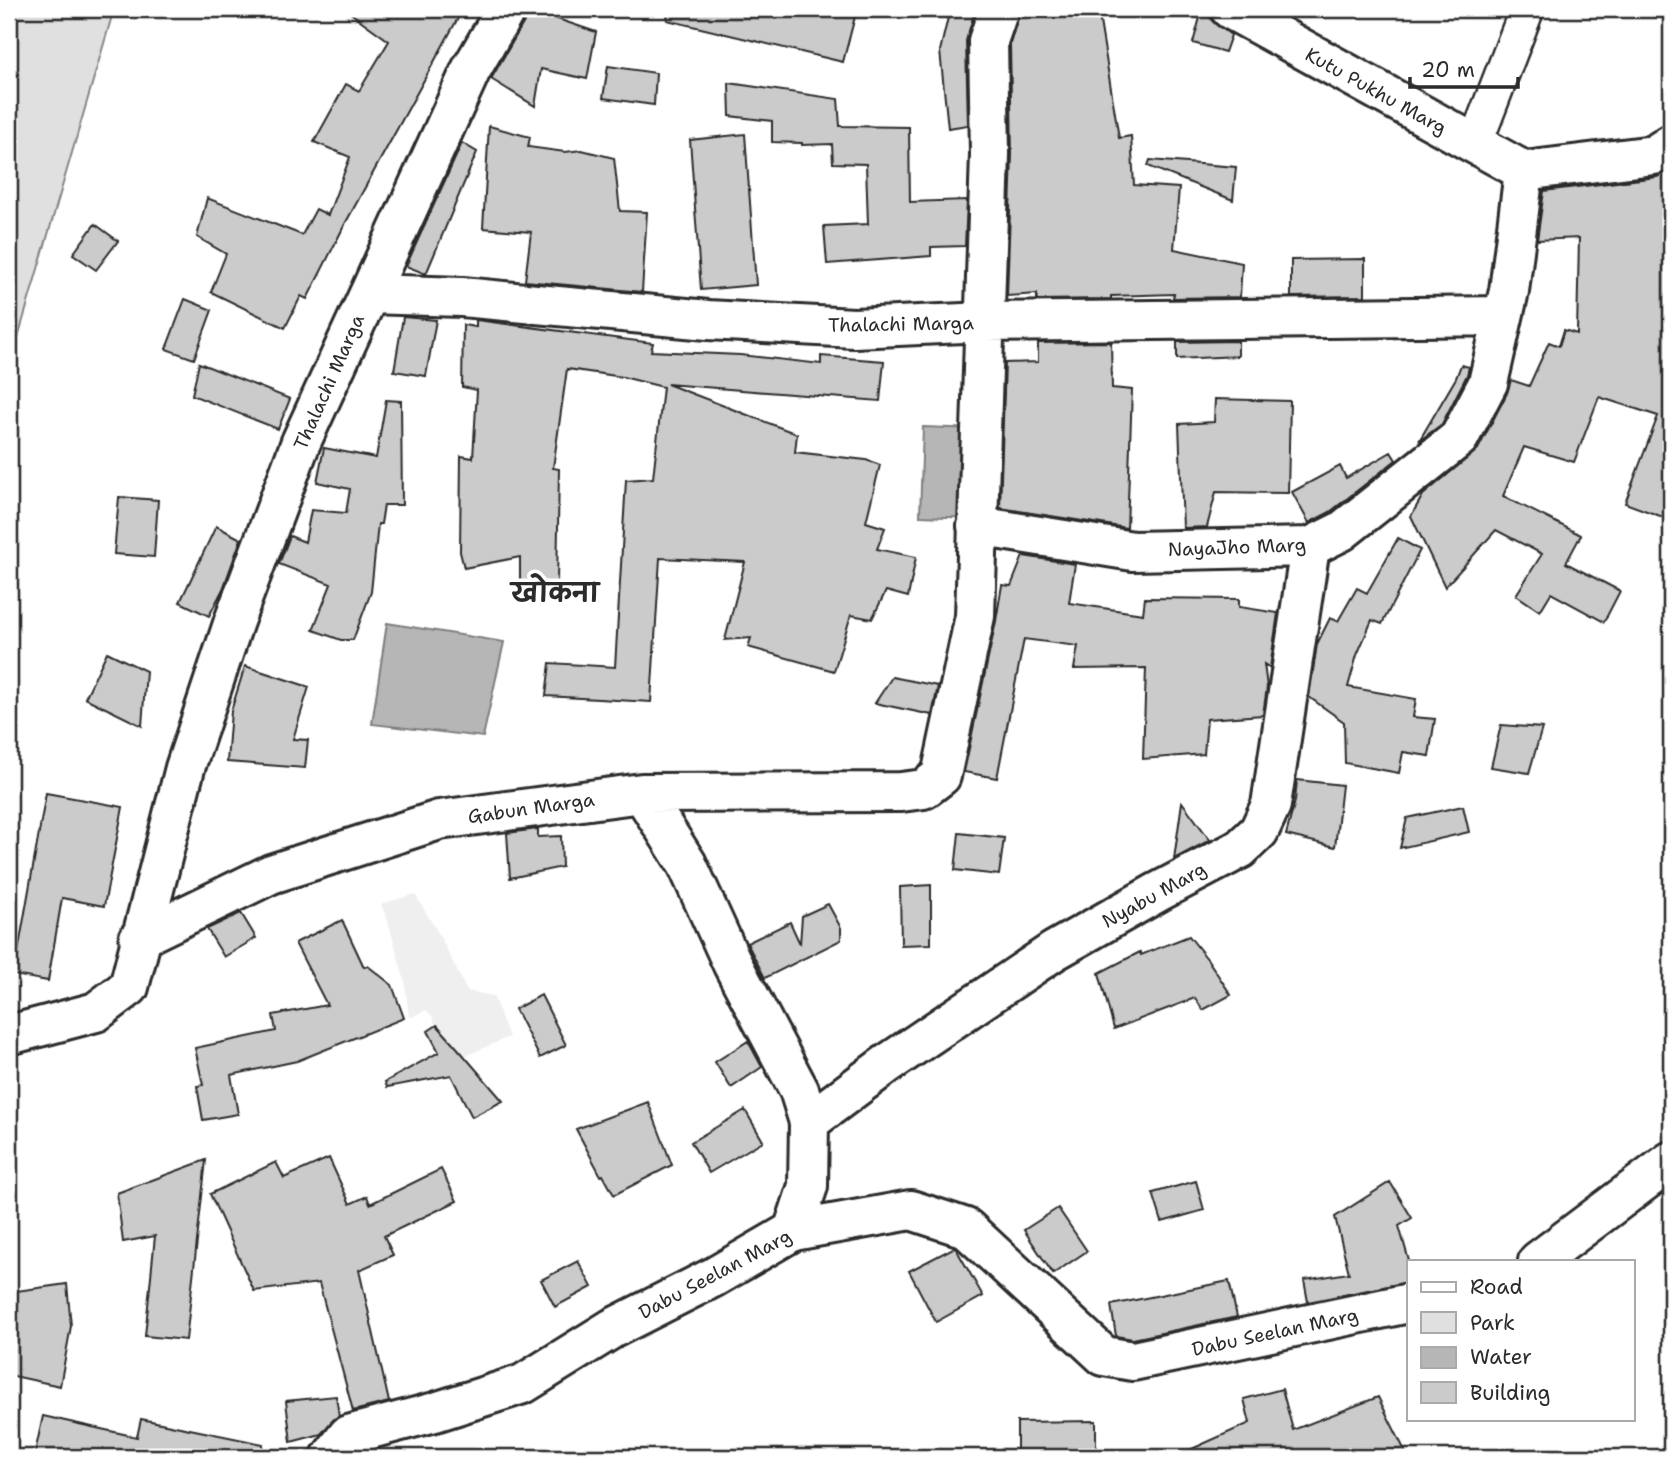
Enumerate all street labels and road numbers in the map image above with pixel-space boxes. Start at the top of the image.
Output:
street label: Kutu Pukhu Marg [1301,42,1451,140]
street label: Thalachi Marga [288,310,370,454]
street label: Thalachi Marga [828,310,974,338]
street label: NayaJho Marg [1167,532,1307,562]
street label: Gabun Marga [466,787,596,829]
street label: Nyabu Marg [1098,856,1210,934]
street label: Dabu Seelan Marg [634,1223,796,1325]
street label: Dabu Seelan Marg [1190,1302,1360,1362]

